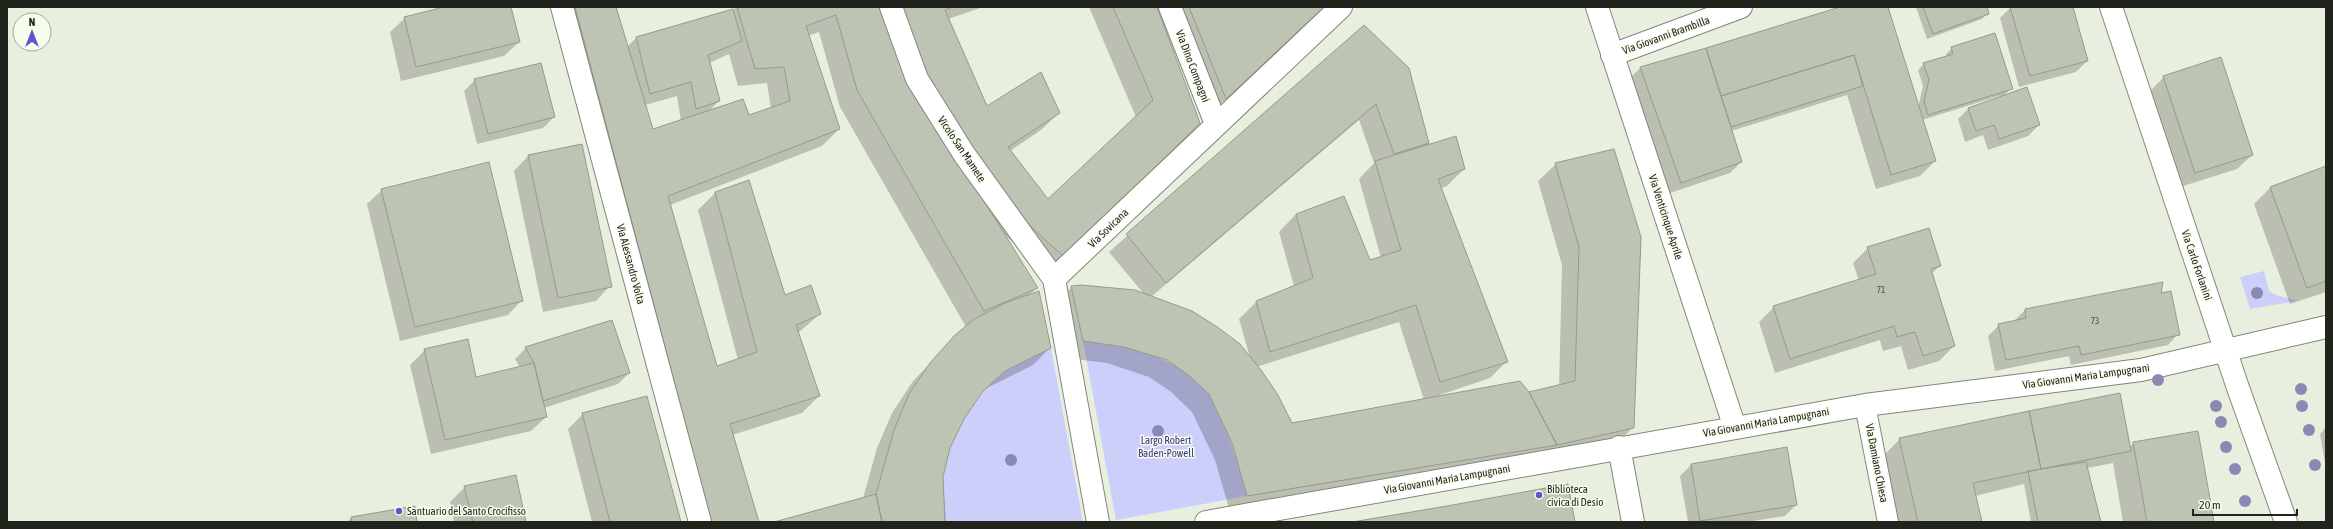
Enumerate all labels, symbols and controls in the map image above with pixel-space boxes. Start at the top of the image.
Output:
north arrow [12,12,52,52]
street label: Via Giovanni Brambilla [1621,14,1711,56]
text: N [29,16,35,28]
street label: Via Dino Compagni [1174,28,1212,104]
street label: Vicolo San Mamete [936,114,988,184]
street label: Via Venticinque Aprile [1647,173,1685,261]
street label: Via Sovicana [1086,206,1130,250]
street label: Via Alessandro Volta [615,223,647,305]
street label: Via Carlo Forlanini [2179,228,2215,302]
house number: 71 [1877,285,1885,295]
house number: 73 [2091,316,2099,326]
street label: Via Giovanni Maria Lampugnani [2022,361,2150,391]
street label: Via Giovanni Maria Lampugnani [1702,405,1830,439]
street label: Via Damiano Chiesa [1863,422,1891,504]
park label: Largo Robert Baden-Powell [1138,434,1194,459]
street label: Via Giovanni Maria Lampugnani [1383,462,1511,496]
place label: Biblioteca civica di Desio [1547,483,1603,508]
marker: Biblioteca civica di Desio [1534,490,1544,500]
scale bar [2193,491,2297,517]
text: 20 m [2199,498,2221,512]
place label: Santuario del Santo Crocifisso [407,505,526,517]
marker: Santuario del Santo Crocifisso [394,506,404,516]

